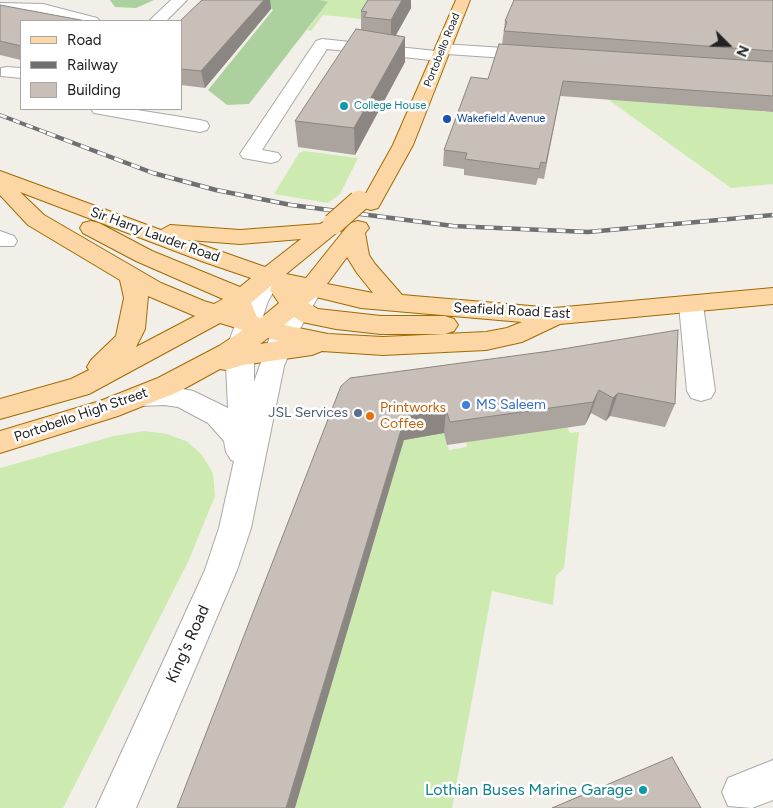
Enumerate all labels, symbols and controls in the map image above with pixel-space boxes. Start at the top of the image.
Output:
street label: Portobello Road [421,11,463,89]
legend [20,20,182,110]
north arrow [703,20,753,70]
text: Road [67,31,102,49]
text: N [732,43,752,59]
text: Railway [67,56,118,74]
text: Building [67,81,121,99]
place label: College House [354,99,426,113]
marker: College House [338,100,350,112]
place label: Wakefield Avenue [457,112,545,126]
marker: Wakefield Avenue [441,113,453,125]
street label: Sir Harry Lauder Road [88,204,222,266]
street label: Seafield Road East [453,300,571,322]
street label: Portobello High Street [12,384,150,446]
place label: MS Saleem [476,397,546,413]
marker: MS Saleem [460,399,472,411]
place label: Printworks Coffee [380,400,446,432]
place label: JSL Services [268,405,348,421]
marker: JSL Services [352,407,364,419]
marker: Printworks Coffee [364,410,376,422]
street label: King's Road [162,602,214,686]
place label: Lothian Buses Marine Garage [425,780,633,800]
marker: Lothian Buses Marine Garage [637,784,649,796]

